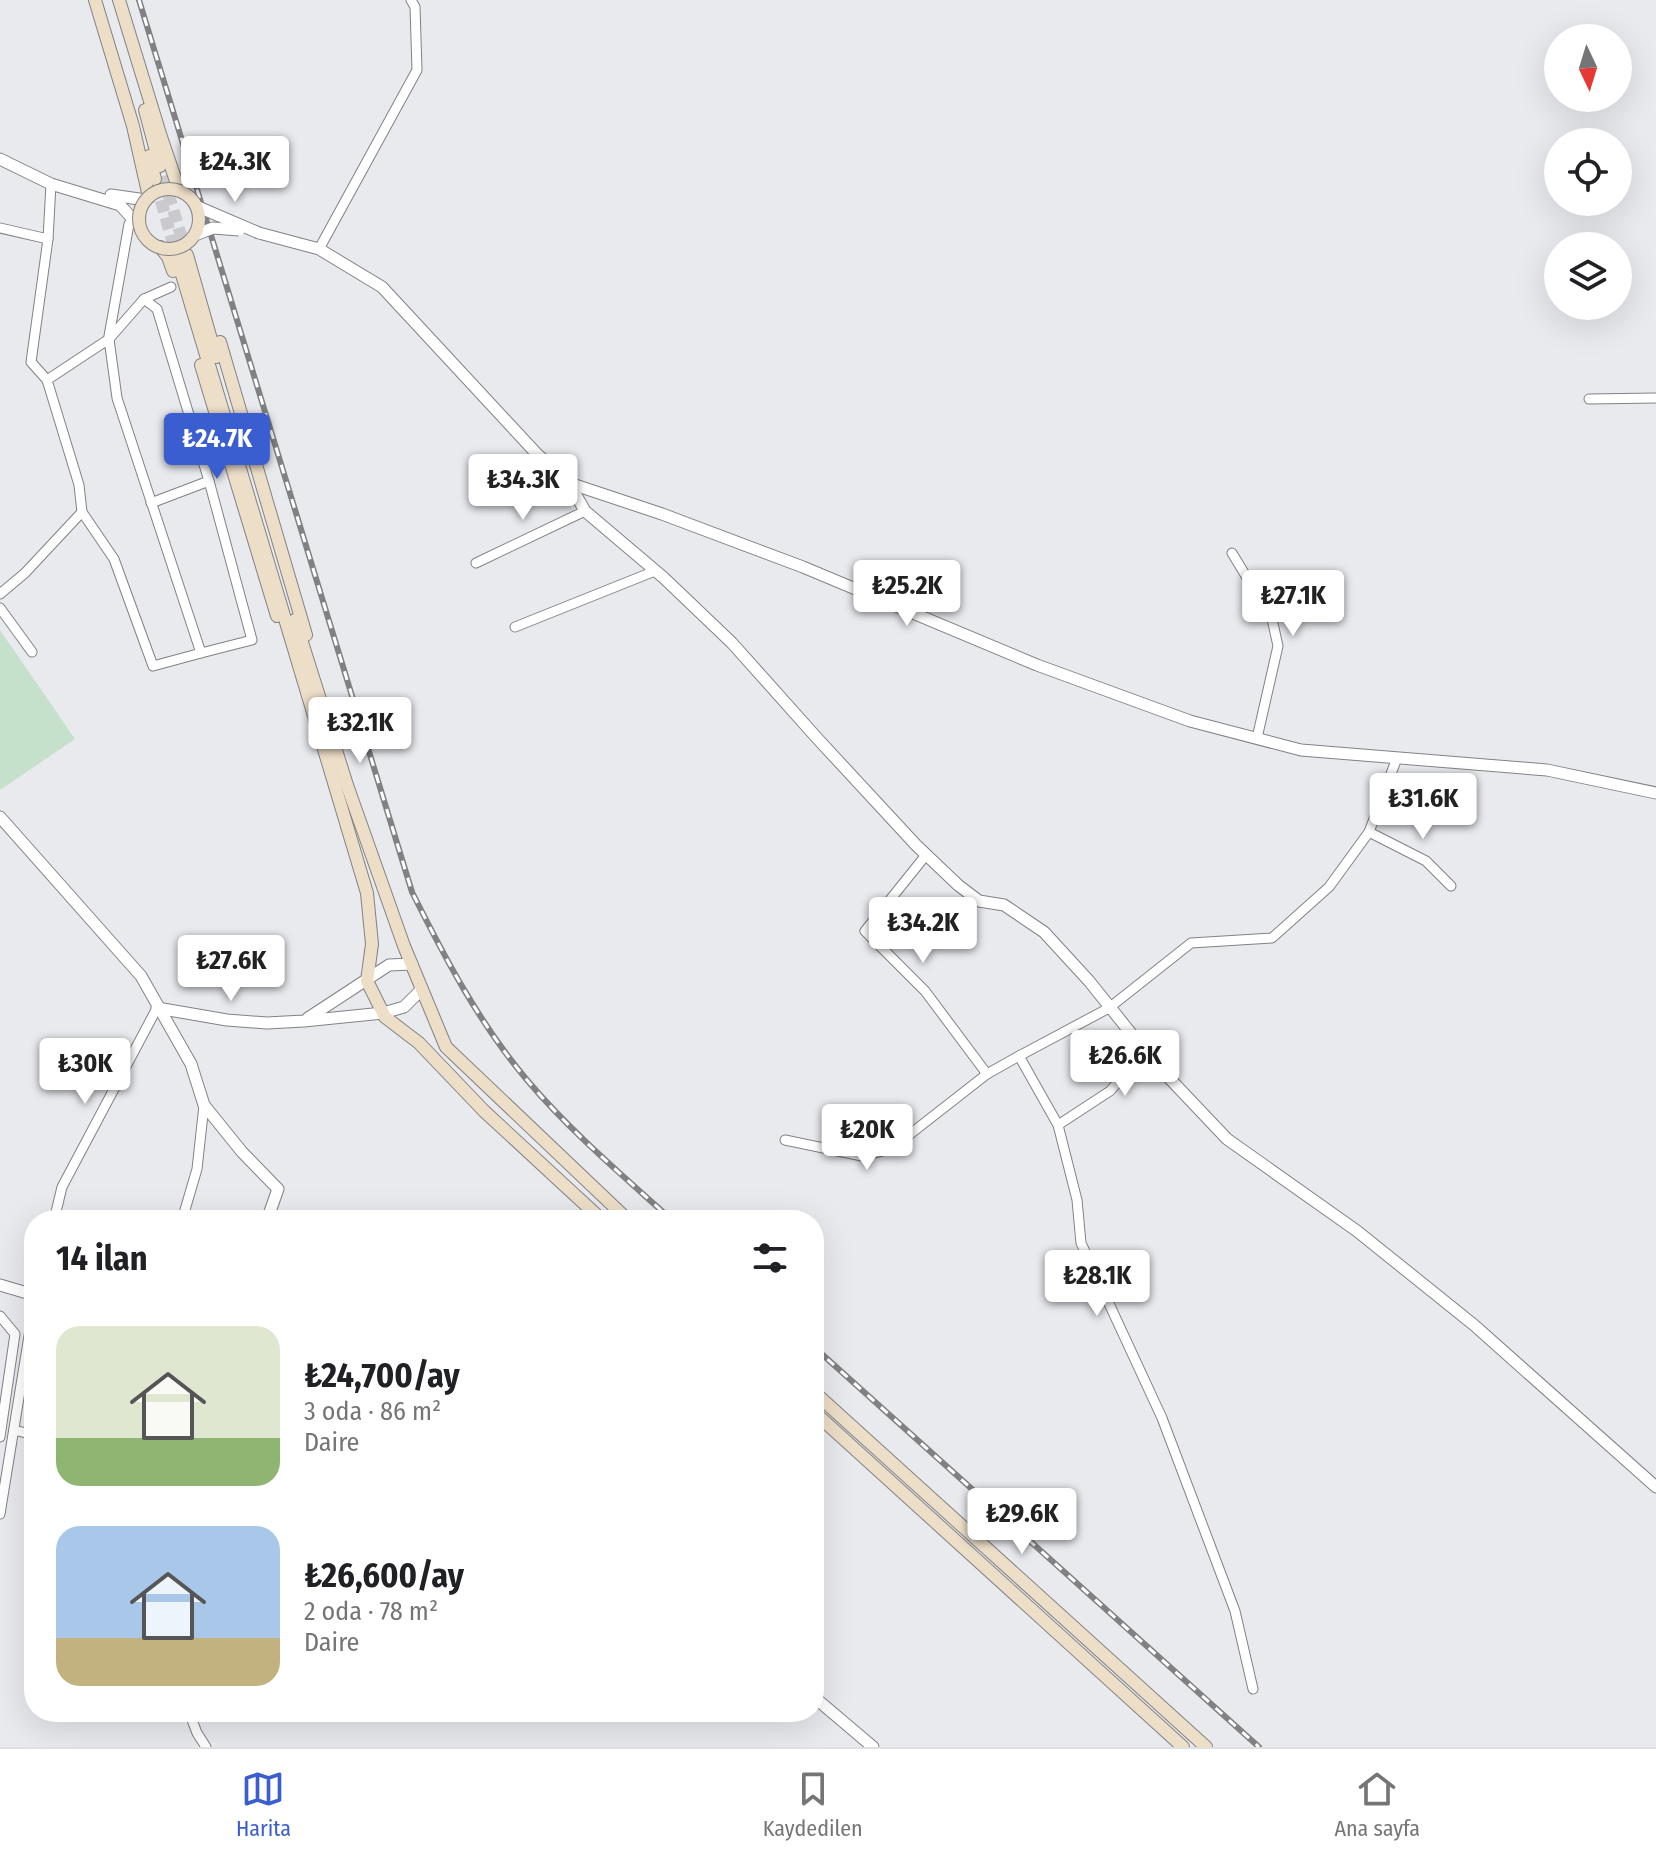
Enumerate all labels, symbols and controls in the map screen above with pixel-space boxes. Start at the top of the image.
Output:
north arrow [1544,24,1632,112]
map controls [1544,24,1632,320]
button: locate [1544,128,1632,216]
pin: ₺24.3K [170,136,300,204]
text: ₺24.3K [199,146,271,177]
button: layers [1544,232,1632,320]
pin: ₺24.7K [152,413,282,481]
text: ₺24.7K [182,423,252,454]
pin: ₺34.3K [458,454,588,522]
text: ₺34.3K [487,464,559,495]
pin: ₺25.2K [842,560,972,628]
text: ₺25.2K [871,570,943,601]
pin: ₺27.1K [1228,570,1358,638]
text: ₺27.1K [1260,580,1326,611]
pin: ₺32.1K [295,697,425,765]
text: ₺32.1K [326,707,394,738]
pin: ₺31.6K [1358,773,1488,841]
text: ₺31.6K [1388,783,1458,814]
pin: ₺34.2K [858,897,988,965]
text: ₺34.2K [887,907,959,938]
pin: ₺27.6K [166,935,296,1003]
text: ₺27.6K [196,945,266,976]
pin: ₺26.6K [1060,1030,1190,1098]
pin: ₺30K [38,1038,132,1106]
text: ₺26.6K [1088,1040,1162,1071]
text: ₺30K [57,1048,113,1079]
pin: ₺20K [820,1104,914,1172]
text: ₺20K [840,1114,894,1145]
icon: filters [748,1236,792,1280]
text: 14 ilan [56,1238,148,1279]
pin: ₺28.1K [1032,1250,1162,1318]
text: ₺28.1K [1063,1260,1131,1291]
text: ₺24,700/ay [304,1355,460,1396]
icon: home [120,1358,216,1454]
text: 3 oda · 86 m² [304,1396,441,1427]
text: Daire [304,1427,359,1458]
pin: ₺29.6K [957,1488,1087,1556]
text: ₺29.6K [985,1498,1059,1529]
text: ₺26,600/ay [304,1555,464,1596]
icon: home [120,1558,216,1654]
text: 2 oda · 78 m² [304,1596,438,1627]
text: Daire [304,1627,359,1658]
tab: Harita [236,1767,291,1842]
tab: Kaydedilen [763,1767,863,1842]
tab: Ana sayfa [1334,1767,1420,1842]

